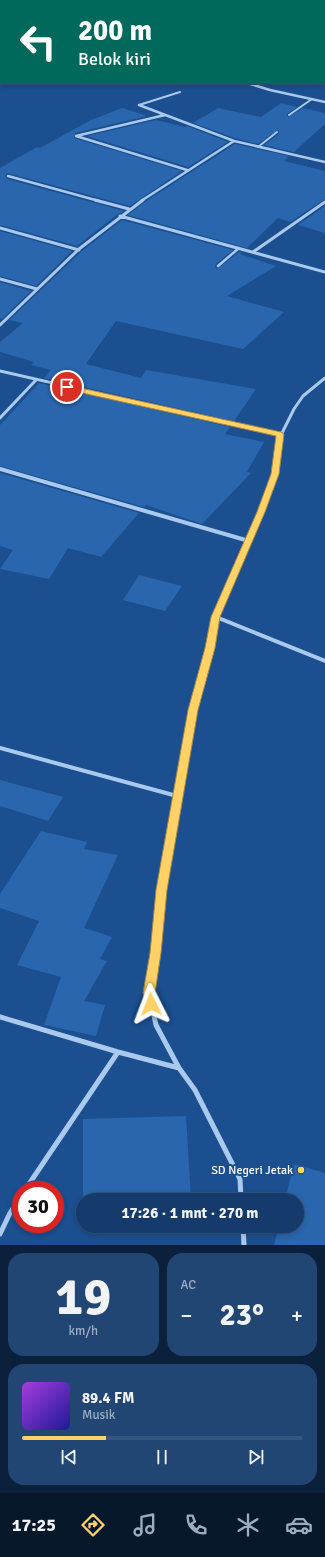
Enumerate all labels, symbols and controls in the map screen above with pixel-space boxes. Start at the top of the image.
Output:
text: 200 m [78,14,152,48]
icon: left [12,16,64,68]
text: Belok kiri [78,48,151,70]
pin [50,370,84,404]
icon: arrive [56,376,78,398]
position arrow [130,983,172,1025]
place label: SD Negeri Jetak [211,1163,293,1178]
marker: SD Negeri Jetak [296,1165,306,1175]
speed limit sign: 30 [12,1181,64,1233]
text: 17:26 · 1 mnt · 270 m [122,1204,258,1222]
text: 19 [55,1265,111,1329]
text: AC [181,1277,196,1293]
text: 23° [220,1297,264,1334]
text: − [181,1302,192,1329]
text: + [291,1302,303,1329]
text: km/h [69,1323,98,1339]
text: 89.4 FM [82,1389,134,1407]
text: Musik [82,1407,115,1423]
icon: previous [58,1446,80,1468]
icon: pause [151,1446,173,1468]
icon: next [245,1446,267,1468]
icon: directions [79,1511,107,1539]
icon: music [131,1511,159,1539]
icon: phone [182,1511,210,1539]
icon: climate [234,1511,262,1539]
icon: car [285,1511,313,1539]
text: 17:25 [12,1514,56,1536]

